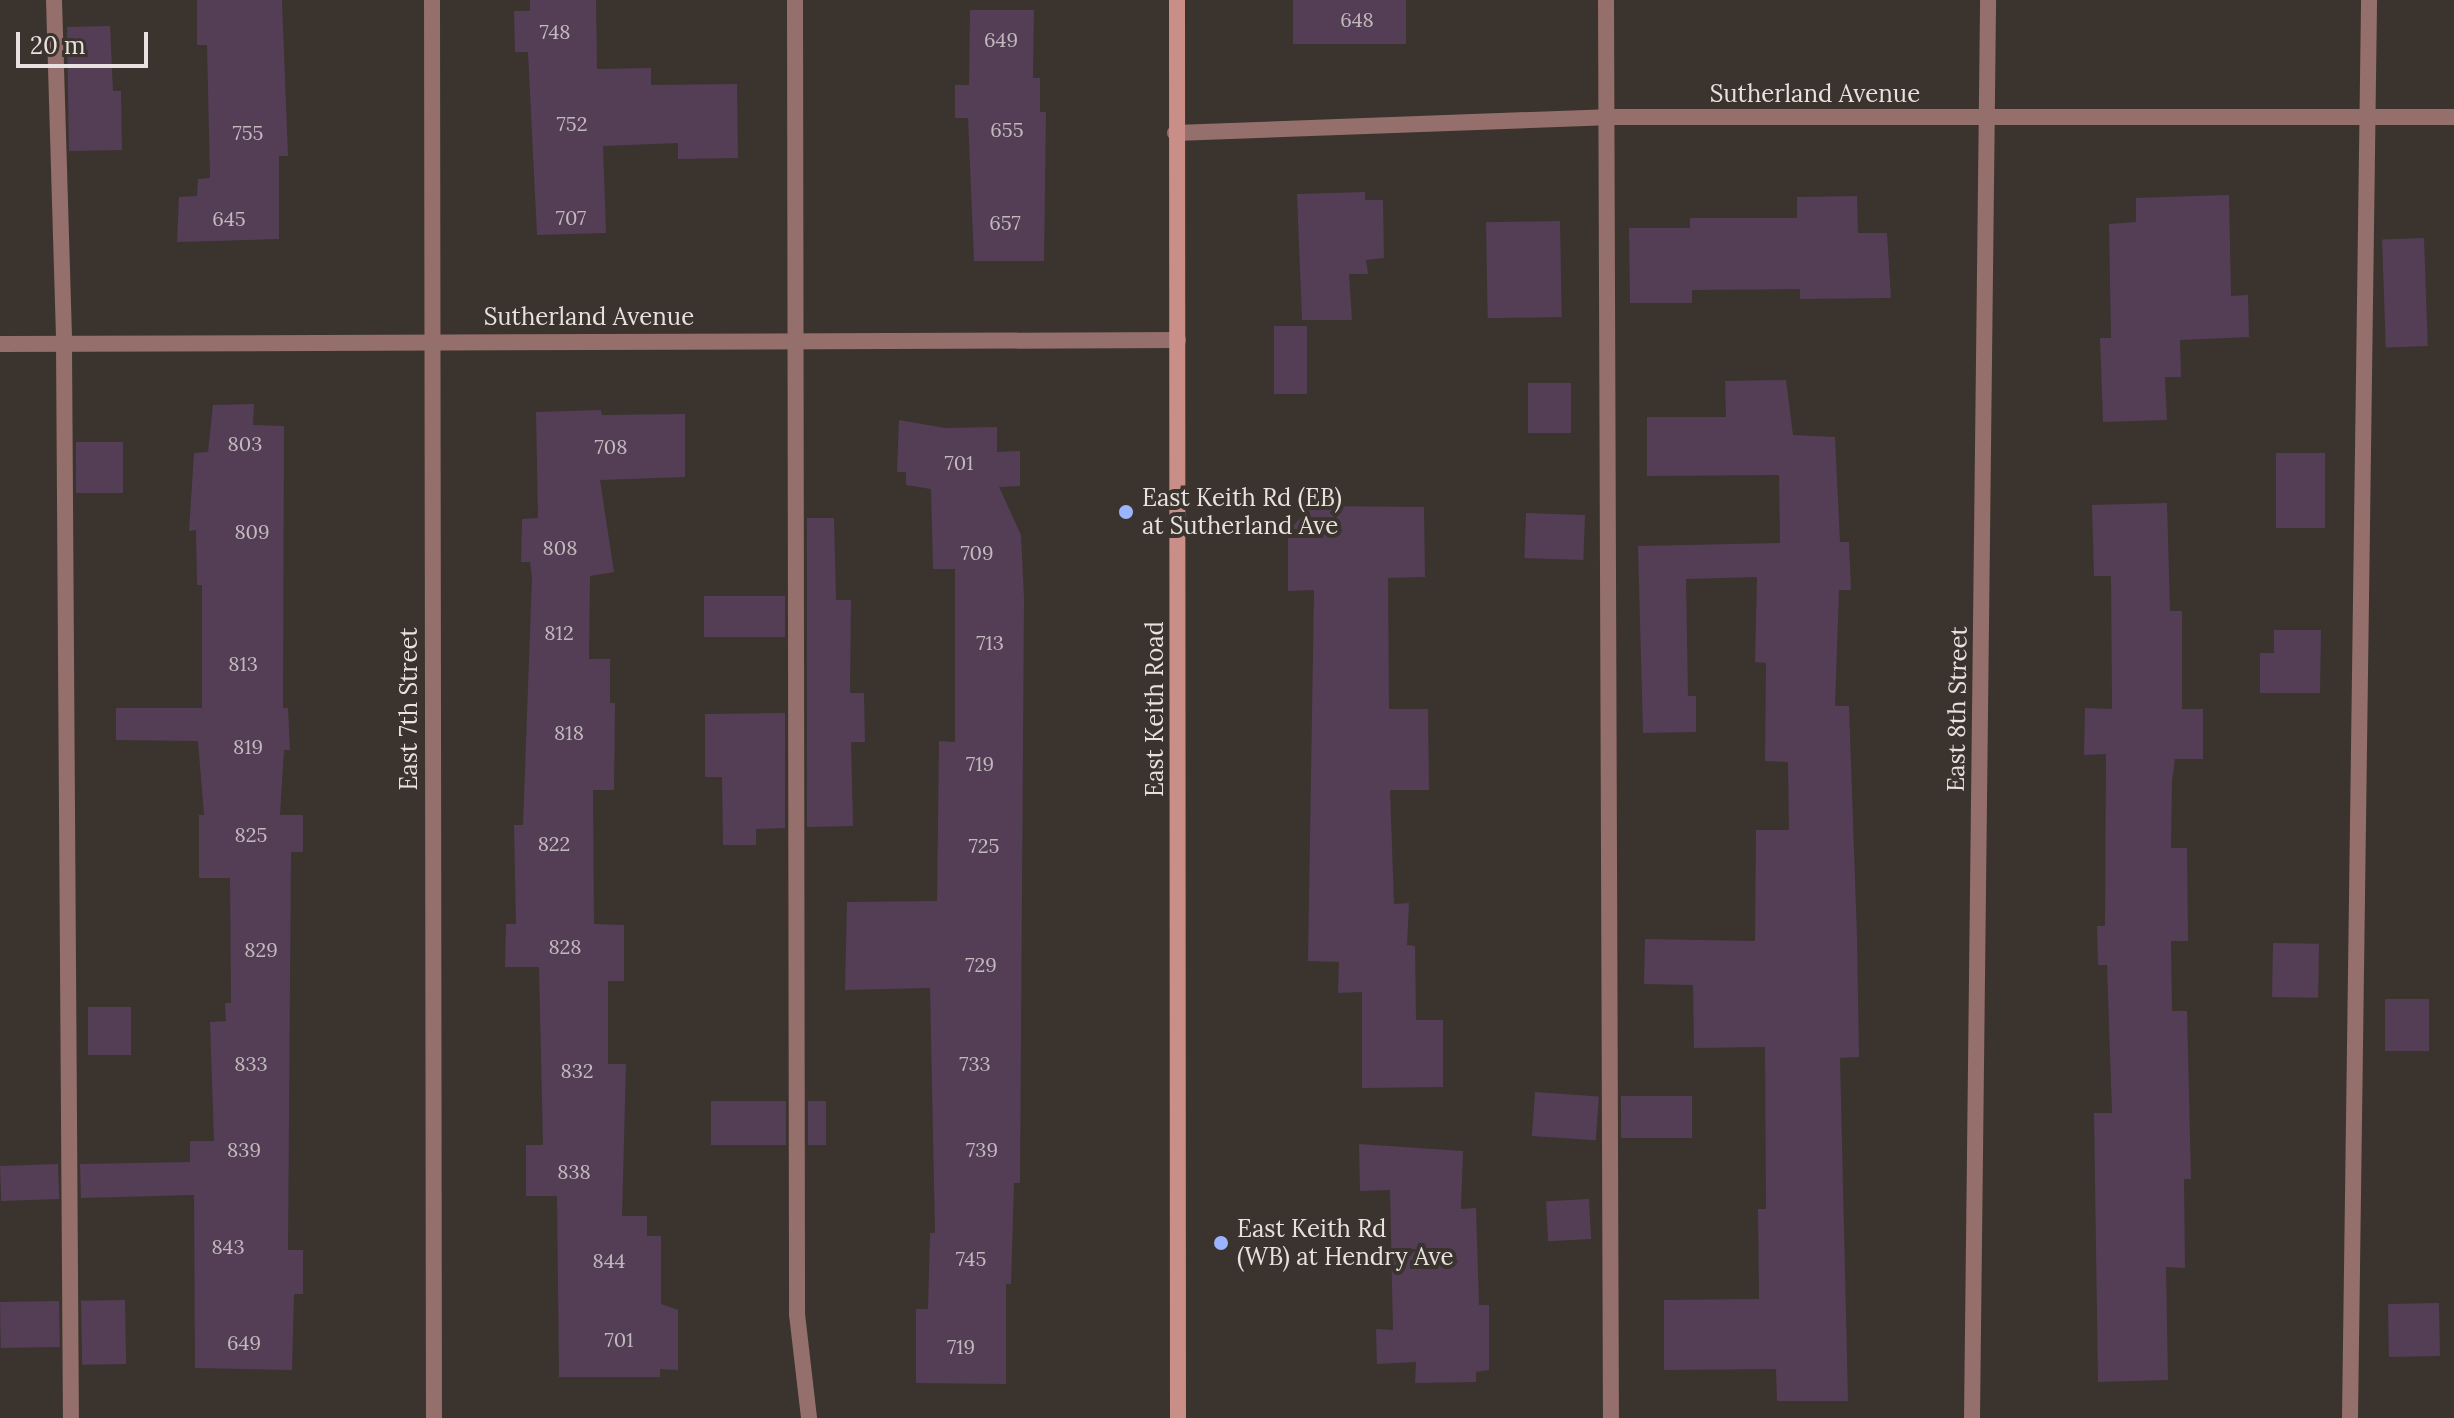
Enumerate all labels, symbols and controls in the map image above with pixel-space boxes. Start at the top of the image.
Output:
house number: 648 [1340,7,1374,31]
scale bar [20,16,152,66]
house number: 748 [539,19,571,43]
house number: 649 [984,27,1018,51]
text: 20 m [30,30,86,61]
street label: Sutherland Avenue [1710,80,1920,108]
house number: 752 [557,111,587,135]
house number: 655 [990,117,1024,141]
house number: 755 [232,120,264,144]
house number: 707 [556,205,586,229]
house number: 645 [212,206,246,230]
house number: 657 [989,210,1021,234]
street label: Sutherland Avenue [484,303,694,331]
house number: 803 [228,431,262,455]
house number: 708 [595,434,627,458]
house number: 701 [945,450,973,474]
place label: East Keith Rd (EB) at Sutherland Ave [1142,484,1342,540]
marker: East Keith Rd (EB) at Sutherland Ave [1117,503,1135,521]
house number: 809 [234,519,270,543]
house number: 808 [543,535,577,559]
house number: 709 [960,540,994,564]
house number: 812 [544,620,574,644]
street label: East Keith Road [1141,621,1169,797]
street label: East 8th Street [1941,626,1973,792]
street label: East 7th Street [395,627,423,791]
house number: 713 [976,630,1004,654]
house number: 813 [228,651,258,675]
house number: 818 [554,720,584,744]
house number: 819 [233,734,263,758]
house number: 719 [966,751,994,775]
house number: 825 [235,822,267,846]
house number: 822 [538,831,570,855]
house number: 725 [969,833,999,857]
house number: 828 [548,934,582,958]
house number: 829 [244,937,278,961]
house number: 729 [965,952,997,976]
house number: 833 [234,1051,268,1075]
house number: 733 [959,1051,991,1075]
house number: 832 [560,1058,594,1082]
house number: 839 [227,1137,261,1161]
house number: 739 [966,1137,998,1161]
house number: 838 [557,1159,591,1183]
place label: East Keith Rd (WB) at Hendry Ave [1237,1215,1454,1271]
house number: 843 [211,1234,245,1258]
marker: East Keith Rd (WB) at Hendry Ave [1212,1234,1230,1252]
house number: 745 [956,1246,986,1270]
house number: 844 [593,1248,625,1272]
house number: 701 [605,1327,633,1351]
house number: 649 [227,1330,261,1354]
house number: 719 [947,1334,975,1358]

